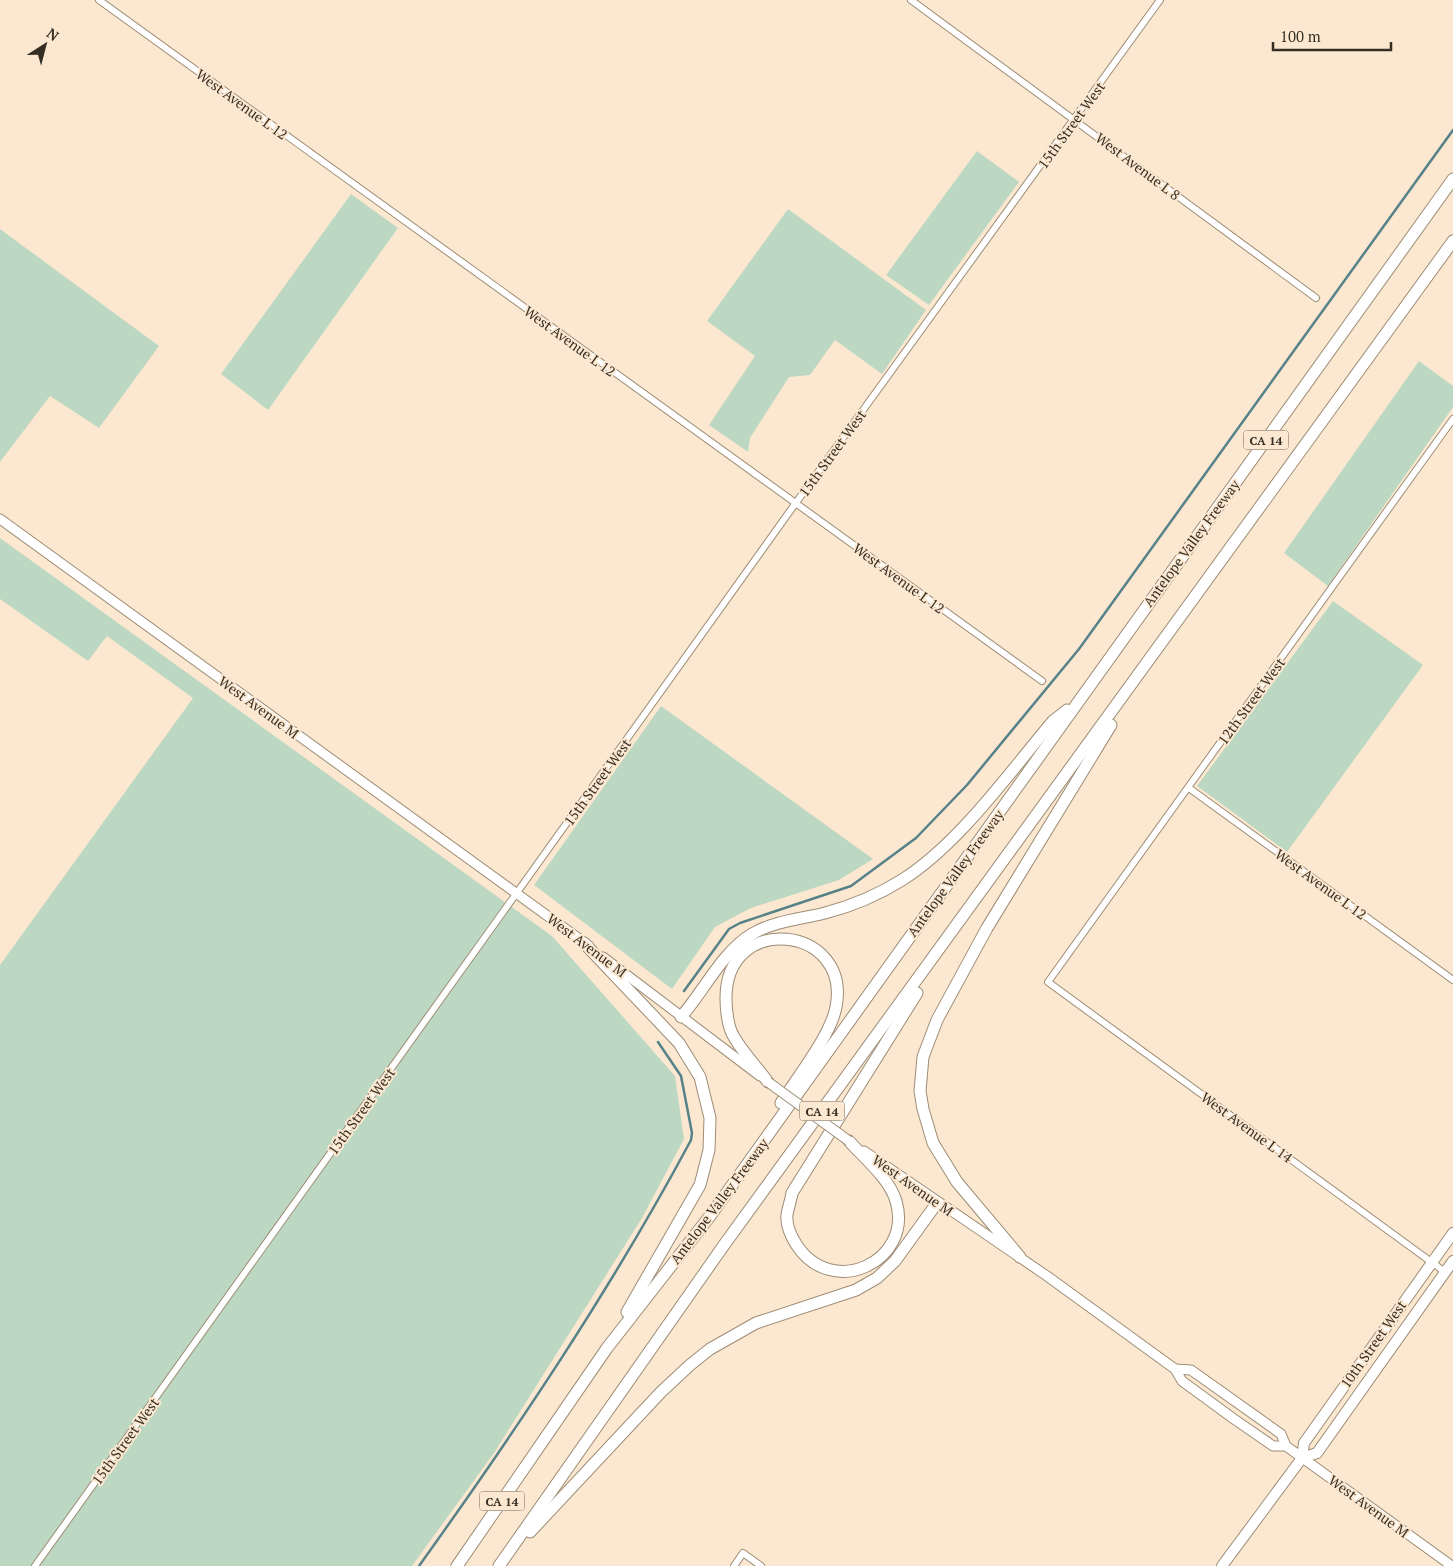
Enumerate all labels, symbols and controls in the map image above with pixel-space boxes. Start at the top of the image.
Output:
north arrow [20,20,70,70]
scale bar [1273,20,1390,52]
text: N [43,23,63,45]
text: 100 m [1280,26,1321,46]
street label: West Avenue L 12 [192,64,292,144]
street label: 15th Street West [1033,77,1109,172]
street label: West Avenue L 8 [1092,128,1184,204]
street label: West Avenue L 12 [520,301,620,381]
street label: 15th Street West [794,405,870,500]
road number: CA 14 [1244,430,1288,450]
street label: Antelope Valley Freeway [1138,475,1244,610]
street label: West Avenue L 12 [849,538,949,618]
street label: 12th Street West [1213,653,1289,748]
street label: West Avenue M [215,671,303,743]
street label: 15th Street West [559,734,635,829]
street label: Antelope Valley Freeway [902,805,1008,940]
street label: West Avenue L 12 [1271,844,1371,924]
street label: West Avenue M [543,909,631,981]
street label: 15th Street West [323,1063,399,1158]
street label: West Avenue L 14 [1197,1087,1297,1167]
road number: CA 14 [800,1102,844,1120]
street label: Antelope Valley Freeway [665,1134,773,1268]
street label: West Avenue M [869,1150,957,1220]
street label: 10th Street West [1336,1296,1411,1392]
street label: 15th Street West [87,1393,163,1488]
street label: West Avenue M [1325,1470,1413,1542]
road number: CA 14 [480,1492,524,1510]

